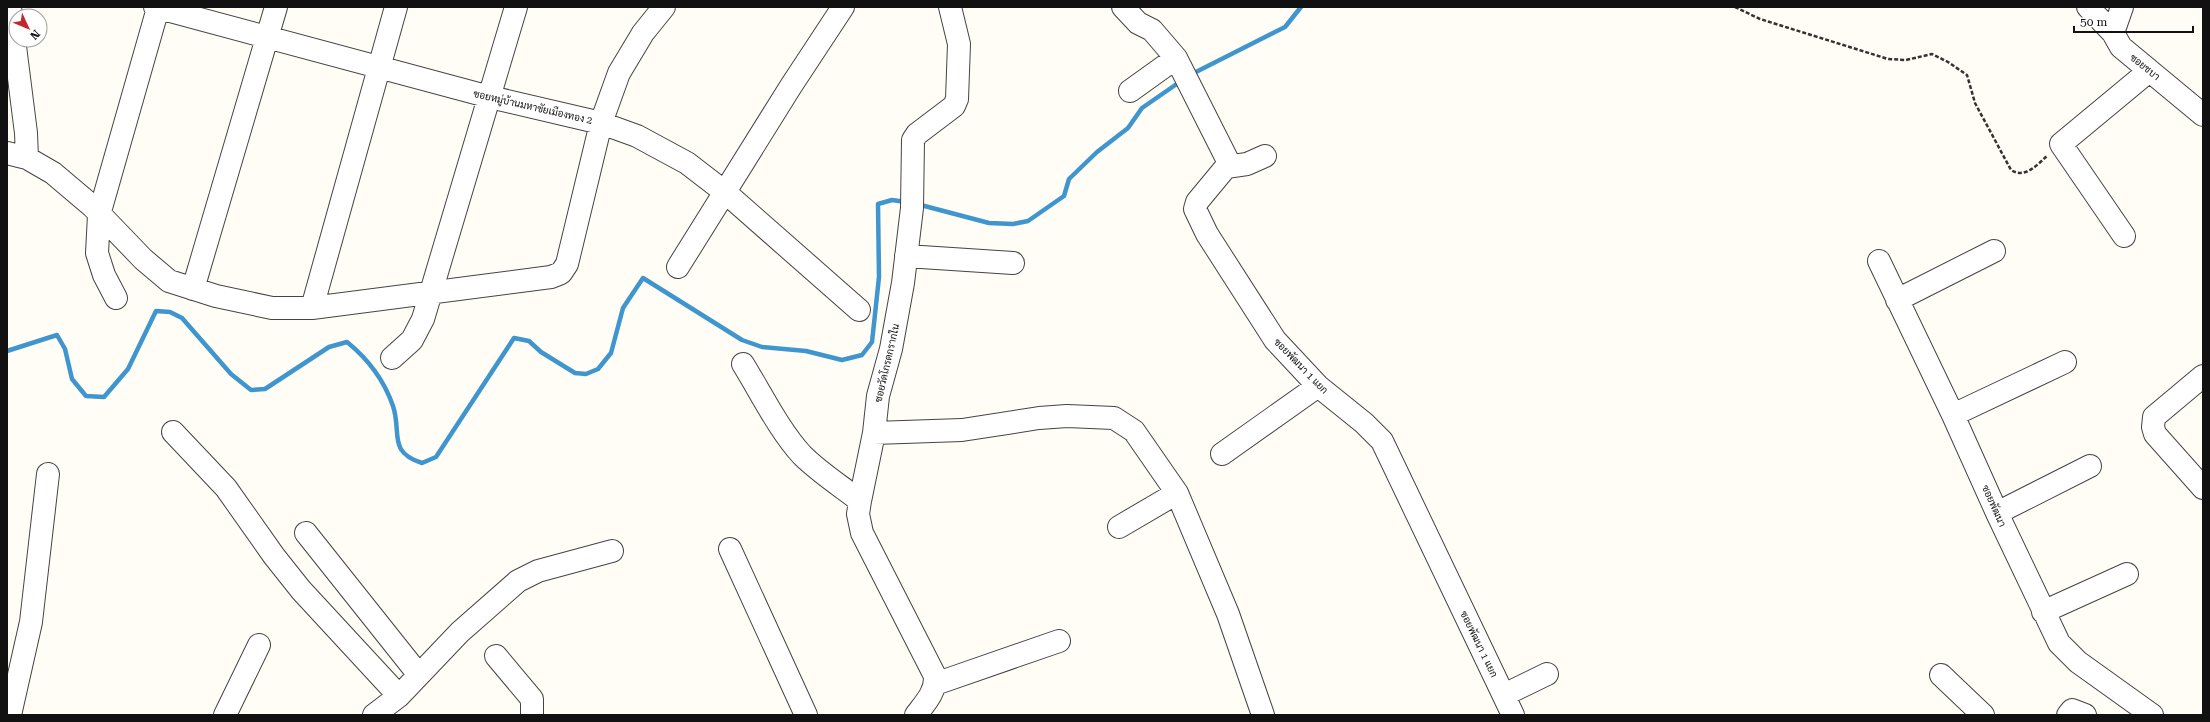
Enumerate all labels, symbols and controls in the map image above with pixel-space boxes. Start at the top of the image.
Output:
north arrow [8,8,48,48]
scale bar [2074,8,2193,34]
text: 50 m [2080,15,2107,29]
text: N [27,27,42,43]
street label: ซอยชบา [2128,52,2162,82]
street label: ซอยหมู่บ้านมหาชัยเมืองทอง 2 [472,87,594,128]
street label: ซอยวัดโกรดกรากใน [872,322,901,403]
street label: ซอยพัฒนา 1 แยก [1272,335,1331,396]
street label: ซอยพัฒนา [1980,483,2009,529]
street label: ซอยพัฒนา 1 แยก [1458,609,1501,679]

